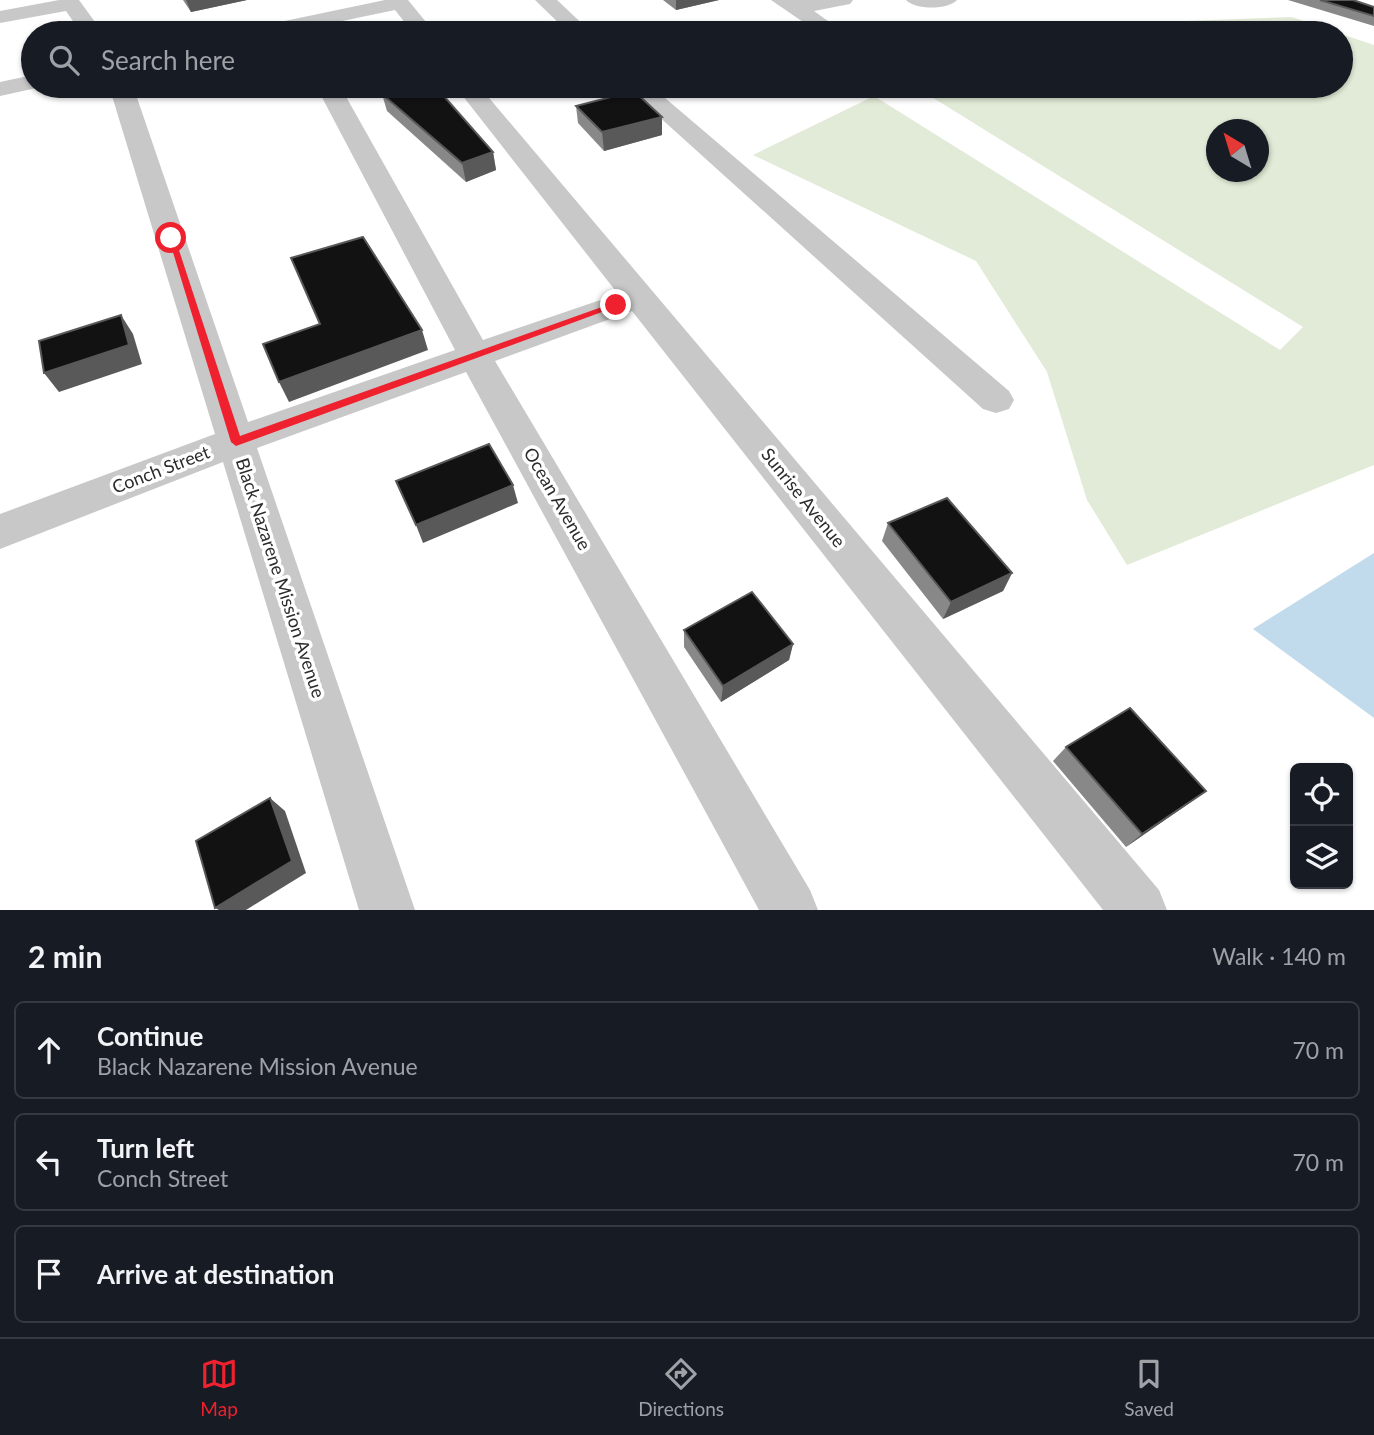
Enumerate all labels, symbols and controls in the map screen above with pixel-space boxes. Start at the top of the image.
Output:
search box [21,21,1353,98]
icon: search [45,41,83,79]
text: Search here [101,44,235,76]
north arrow [1206,119,1269,182]
route start [155,222,186,253]
route end [600,289,631,320]
street label: Conch Street [109,440,213,498]
street label: Ocean Avenue [520,443,596,554]
street label: Sunrise Avenue [757,443,851,551]
street label: Black Nazarene Mission Avenue [232,455,330,700]
map controls [1290,763,1353,889]
button: locate [1290,763,1353,826]
button: layers [1290,826,1353,889]
text: 2 min [28,938,102,974]
text: Walk · 140 m [1212,942,1346,970]
text: Continue [97,1020,203,1052]
icon: ahead [30,1031,68,1069]
text: 70 m [1293,1036,1344,1064]
text: Black Nazarene Mission Avenue [97,1052,418,1080]
text: Turn left [97,1132,194,1164]
icon: left [30,1143,68,1181]
text: 70 m [1293,1148,1344,1176]
text: Conch Street [97,1164,228,1192]
icon: arrive [30,1255,68,1293]
text: Arrive at destination [97,1258,334,1290]
tab: Map [200,1355,238,1420]
tab: Directions [638,1355,724,1420]
tab: Saved [1124,1355,1174,1420]

